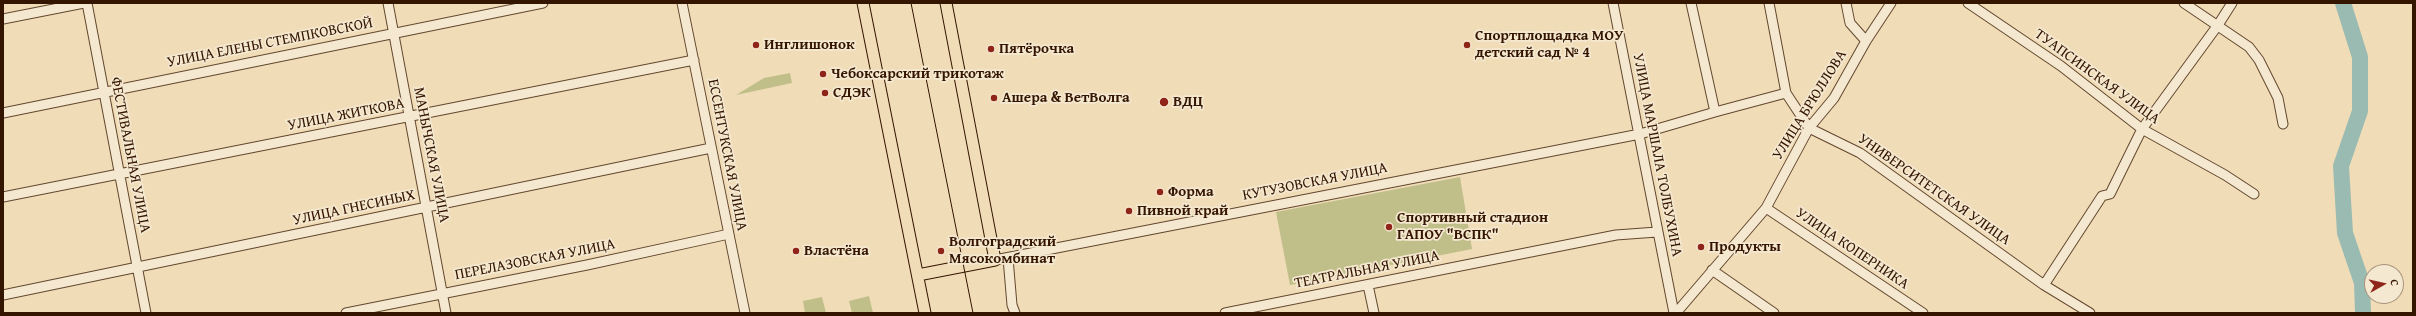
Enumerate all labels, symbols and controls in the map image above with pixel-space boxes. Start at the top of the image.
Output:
street label: УЛИЦА ЕЛЕНЫ СТЕМПКОВСКОЙ [166,14,374,72]
street label: ТУАПСИНСКАЯ УЛИЦА [2031,25,2163,129]
place label: Спортплощадка МОУ детский сад № 4 [1475,27,1623,62]
place label: Инглишонок [764,36,855,54]
marker: Инглишонок [751,40,761,50]
place label: Пятёрочка [999,40,1074,58]
marker: Спортплощадка МОУ детский сад № 4 [1462,40,1472,50]
marker: Пятёрочка [986,44,996,54]
street label: УЛИЦА БРЮЛЛОВА [1769,47,1851,163]
street label: УЛИЦА МАРШАЛА ТОЛБУХИНА [1628,52,1686,258]
place label: Чебоксарский трикотаж [831,65,1004,83]
marker: Чебоксарский трикотаж [818,69,828,79]
street label: ФЕСТИВАЛЬНАЯ УЛИЦА [106,76,154,234]
street label: ЕССЕНТУКСКАЯ УЛИЦА [703,78,751,232]
place label: СДЭК [833,84,871,102]
street label: МАНЫЧСКАЯ УЛИЦА [409,86,453,224]
marker: СДЭК [820,88,830,98]
place label: Ашера & ВетВолга [1002,89,1130,107]
marker: Ашера & ВетВолга [989,93,999,103]
place label: ВДЦ [1173,93,1203,111]
street label: УЛИЦА ЖИТКОВА [286,95,406,135]
marker: ВДЦ [1158,96,1170,108]
street label: УНИВЕРСИТЕТСКАЯ УЛИЦА [1854,130,2014,250]
street label: КУТУЗОВСКАЯ УЛИЦА [1241,159,1389,205]
place label: Форма [1168,183,1214,201]
street label: УЛИЦА ГНЕСИНЫХ [291,186,417,230]
marker: Форма [1155,187,1165,197]
place label: Пивной край [1137,202,1229,220]
street label: УЛИЦА КОПЕРНИКА [1792,204,1912,294]
marker: Пивной край [1124,206,1134,216]
place label: Спортивный стадион ГАПОУ "ВСПК" [1397,209,1548,244]
marker: Спортивный стадион ГАПОУ "ВСПК" [1384,222,1394,232]
place label: Волгоградский Мясокомбинат [949,233,1056,268]
street label: ПЕРЕЛАЗОВСКАЯ УЛИЦА [453,236,617,284]
place label: Продукты [1709,238,1781,256]
place label: Властёна [804,242,869,260]
marker: Продукты [1696,242,1706,252]
marker: Властёна [791,246,801,256]
marker: Волгоградский Мясокомбинат [936,246,946,256]
street label: ТЕАТРАЛЬНАЯ УЛИЦА [1293,247,1441,293]
north arrow [2364,264,2404,304]
text: С [2387,278,2403,287]

